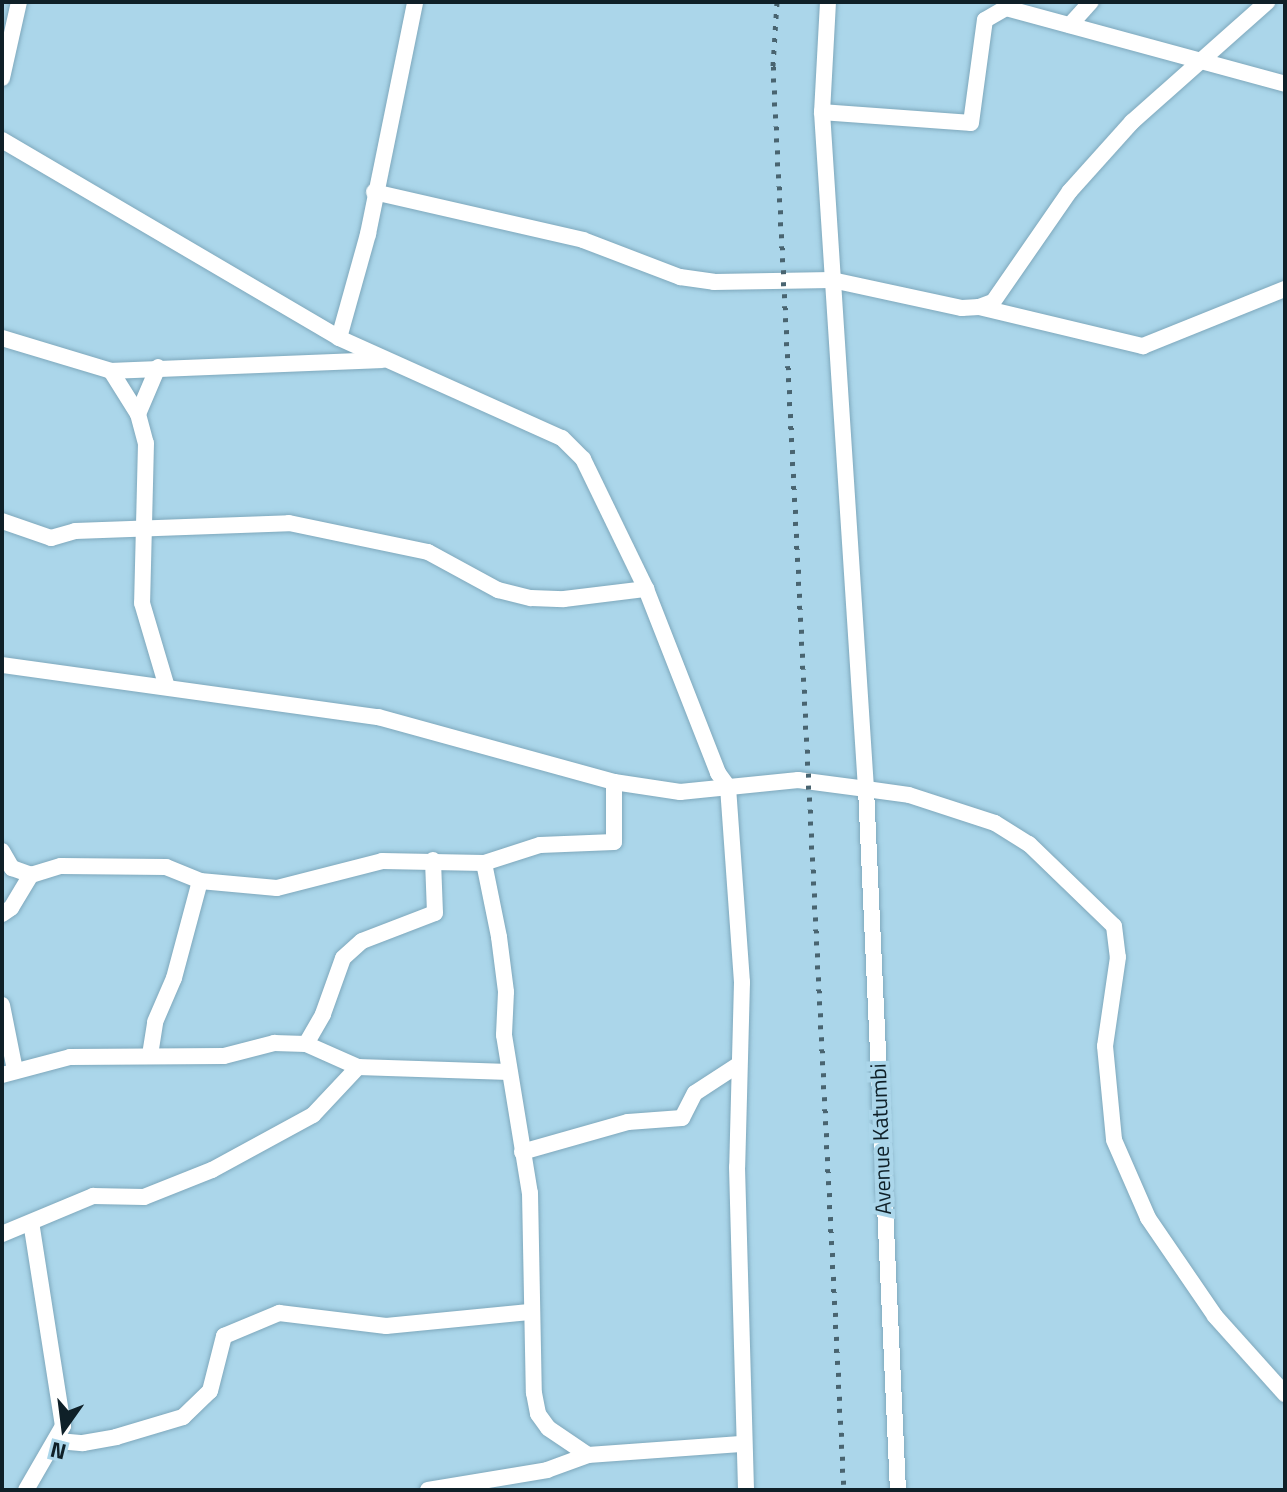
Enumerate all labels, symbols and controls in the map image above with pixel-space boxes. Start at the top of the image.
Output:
street label: Avenue Katumbi [865,1063,897,1215]
north arrow [24,1388,104,1468]
text: N [47,1433,70,1470]

